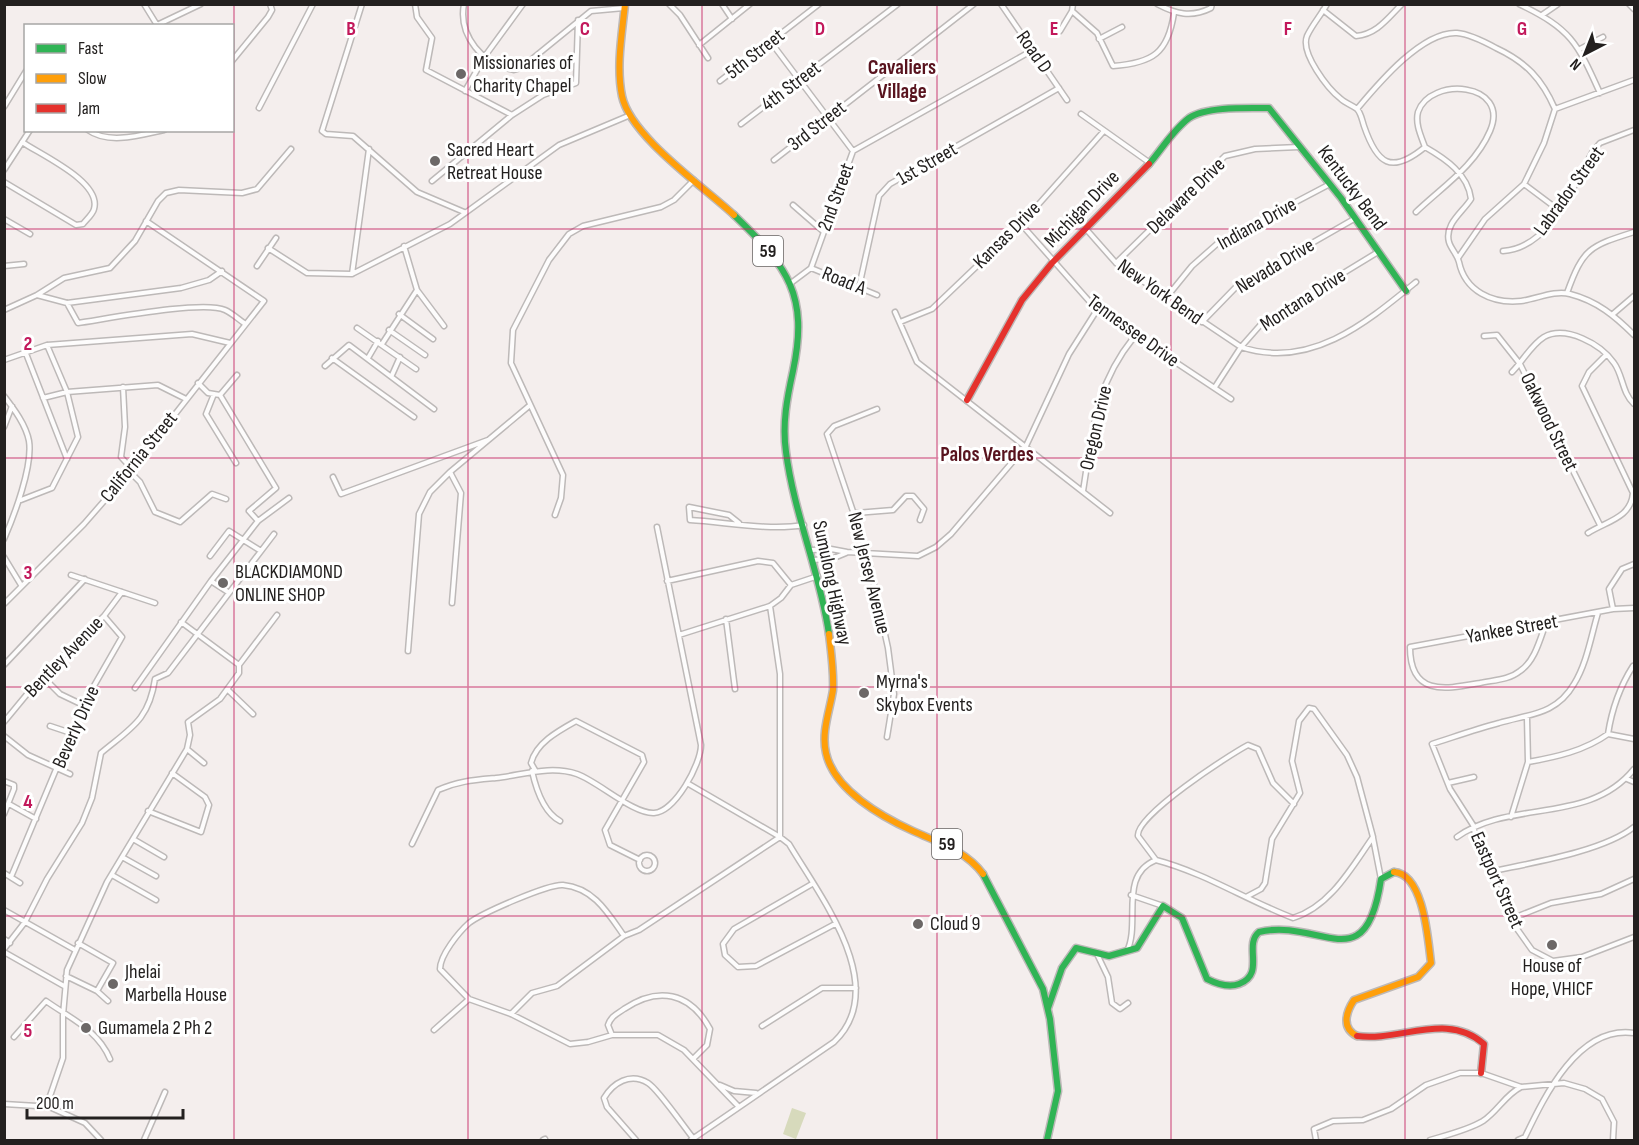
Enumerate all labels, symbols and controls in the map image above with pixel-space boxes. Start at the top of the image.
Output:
text: B [346,17,356,41]
text: C [580,17,590,41]
text: D [815,17,825,41]
text: E [1050,17,1058,41]
text: F [1284,17,1292,41]
text: G [1517,17,1527,41]
legend [24,24,234,132]
street label: 5th Street [721,24,789,84]
north arrow [1555,24,1615,84]
street label: Road D [1011,26,1057,78]
text: Fast [78,38,104,59]
place label: Missionaries of Charity Chapel [473,51,573,98]
text: N [1566,54,1585,74]
district label: Cavaliers Village [868,55,936,104]
street label: 4th Street [756,56,826,116]
marker: Missionaries of Charity Chapel [454,67,468,81]
text: Slow [78,68,107,89]
street label: 3rd Street [783,96,851,156]
text: Jam [77,98,100,119]
street label: 1st Street [893,137,961,191]
place label: Sacred Heart Retreat House [447,138,543,185]
street label: Kentucky Bend [1312,141,1392,235]
street label: Labrador Street [1529,142,1609,240]
street label: Delaware Drive [1142,153,1230,239]
marker: Sacred Heart Retreat House [428,154,442,168]
street label: 2nd Street [813,160,859,234]
street label: Michigan Drive [1039,165,1125,253]
street label: Indiana Drive [1213,192,1301,256]
street label: Kansas Drive [968,196,1046,274]
street label: Nevada Drive [1231,233,1319,299]
road number: 59 [753,236,783,266]
street label: New York Bend [1113,254,1207,330]
street label: Road A [819,261,870,301]
street label: Montana Drive [1256,264,1350,336]
street label: Tennessee Drive [1082,289,1184,373]
text: 2 [24,332,32,356]
street label: Oakwood Street [1515,369,1583,475]
street label: Oregon Drive [1075,383,1117,473]
street label: California Street [95,407,183,507]
district label: Palos Verdes [940,442,1034,467]
street label: New Jersey Avenue [842,509,896,637]
street label: Sumulong Highway [807,519,857,648]
place label: BLACKDIAMOND ONLINE SHOP [235,560,343,607]
text: 3 [24,561,33,585]
marker: BLACKDIAMOND ONLINE SHOP [216,576,230,590]
street label: Yankee Street [1464,609,1560,649]
street label: Bentley Avenue [20,612,108,702]
place label: Myrna's Skybox Events [876,670,973,717]
street label: Beverly Drive [47,682,105,772]
marker: Myrna's Skybox Events [857,686,871,700]
text: 4 [23,790,33,814]
street label: Eastport Street [1465,828,1529,932]
road number: 59 [932,829,962,859]
place label: Cloud 9 [930,912,980,936]
marker: Cloud 9 [911,917,925,931]
marker: House of Hope, VHICF [1545,938,1559,952]
place label: House of Hope, VHICF [1511,954,1593,1001]
place label: Jhelai Marbella House [124,960,227,1007]
marker: Jhelai Marbella House [106,977,120,991]
place label: Gumamela 2 Ph 2 [98,1016,212,1040]
text: 5 [24,1019,33,1043]
marker: Gumamela 2 Ph 2 [79,1021,93,1035]
scale bar [27,1082,183,1120]
text: 200 m [36,1093,74,1114]

